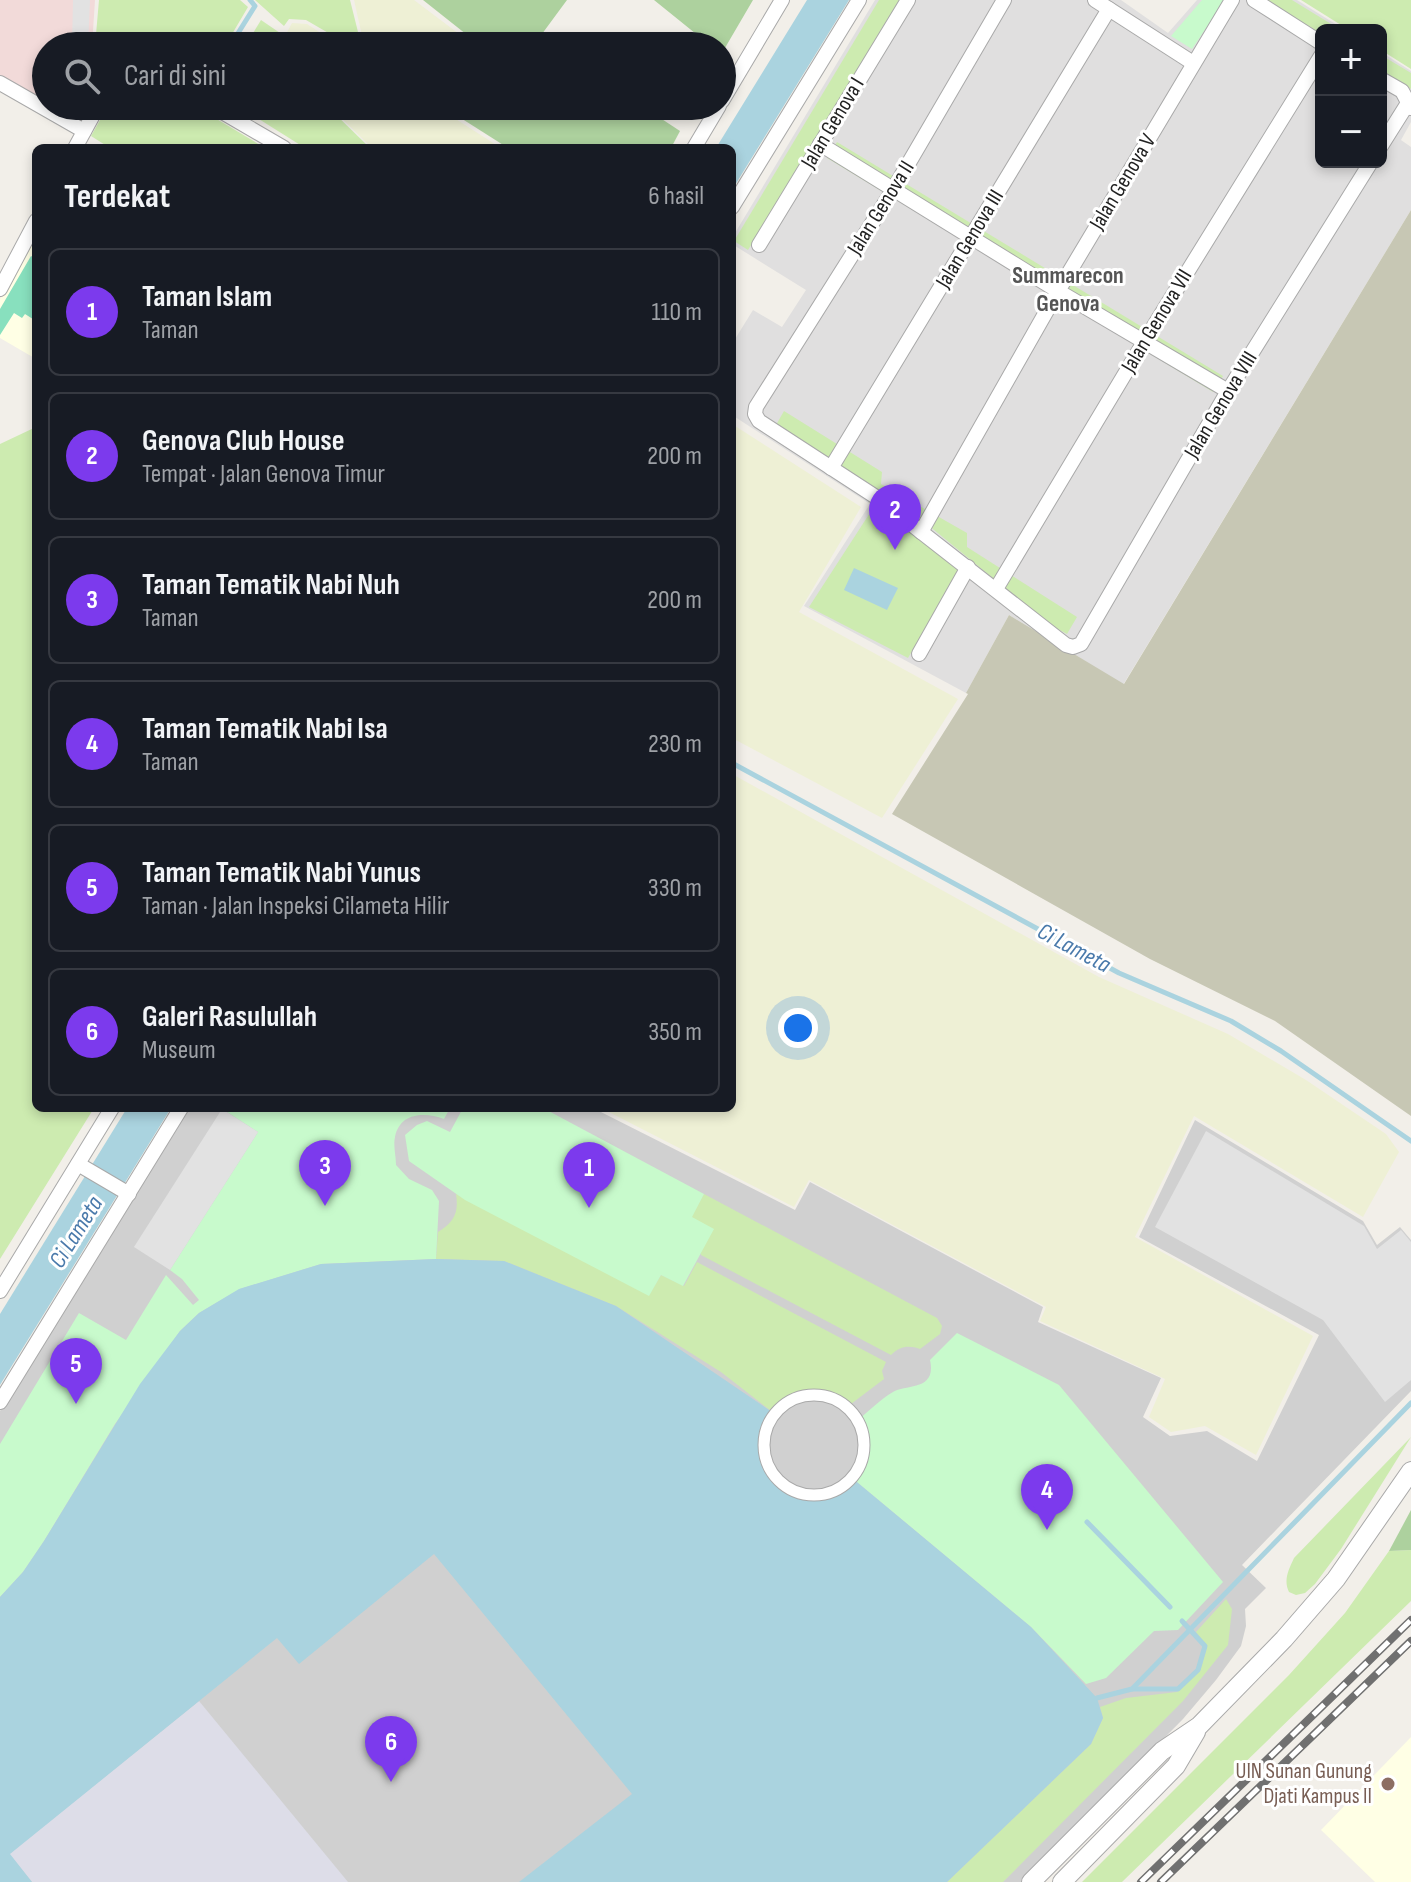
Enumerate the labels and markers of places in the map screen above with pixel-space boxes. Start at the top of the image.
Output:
pin: 2 [869,484,921,550]
pin: 3 [299,1140,351,1206]
pin: 1 [563,1142,615,1208]
pin: 5 [50,1338,102,1404]
pin: 4 [1021,1464,1073,1530]
pin: 6 [365,1716,417,1782]
place label: UIN Sunan Gunung Djati Kampus II [1236,1758,1372,1810]
marker: UIN Sunan Gunung Djati Kampus II [1379,1775,1397,1793]

